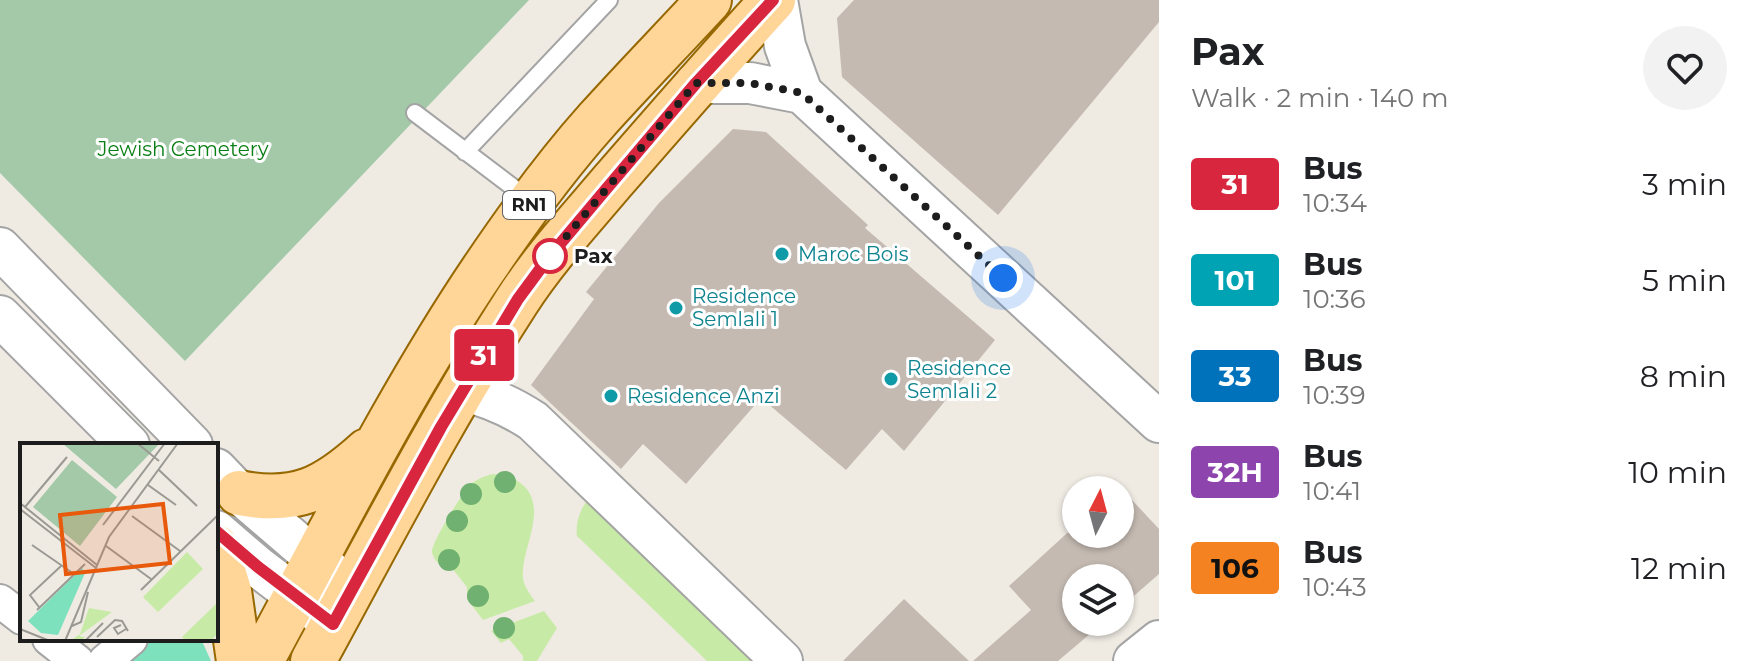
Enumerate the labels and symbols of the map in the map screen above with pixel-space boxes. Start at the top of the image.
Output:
park label: Jewish Cemetery [96,137,269,161]
road number: RN1 [503,191,555,219]
marker: Pax [533,239,567,273]
place label: Maroc Bois [798,242,909,266]
place label: Pax [574,244,613,268]
marker: Maroc Bois [773,245,791,263]
your location [983,258,1023,298]
place label: Residence Semlali 1 [692,284,796,331]
marker: Residence Semlali 1 [667,299,685,317]
line badge: 31 [448,329,520,381]
place label: Residence Semlali 2 [907,356,1011,403]
marker: Residence Semlali 2 [882,370,900,388]
place label: Residence Anzi [627,384,780,408]
marker: Residence Anzi [602,387,620,405]
inset map [20,443,218,641]
north arrow [1062,476,1134,548]

